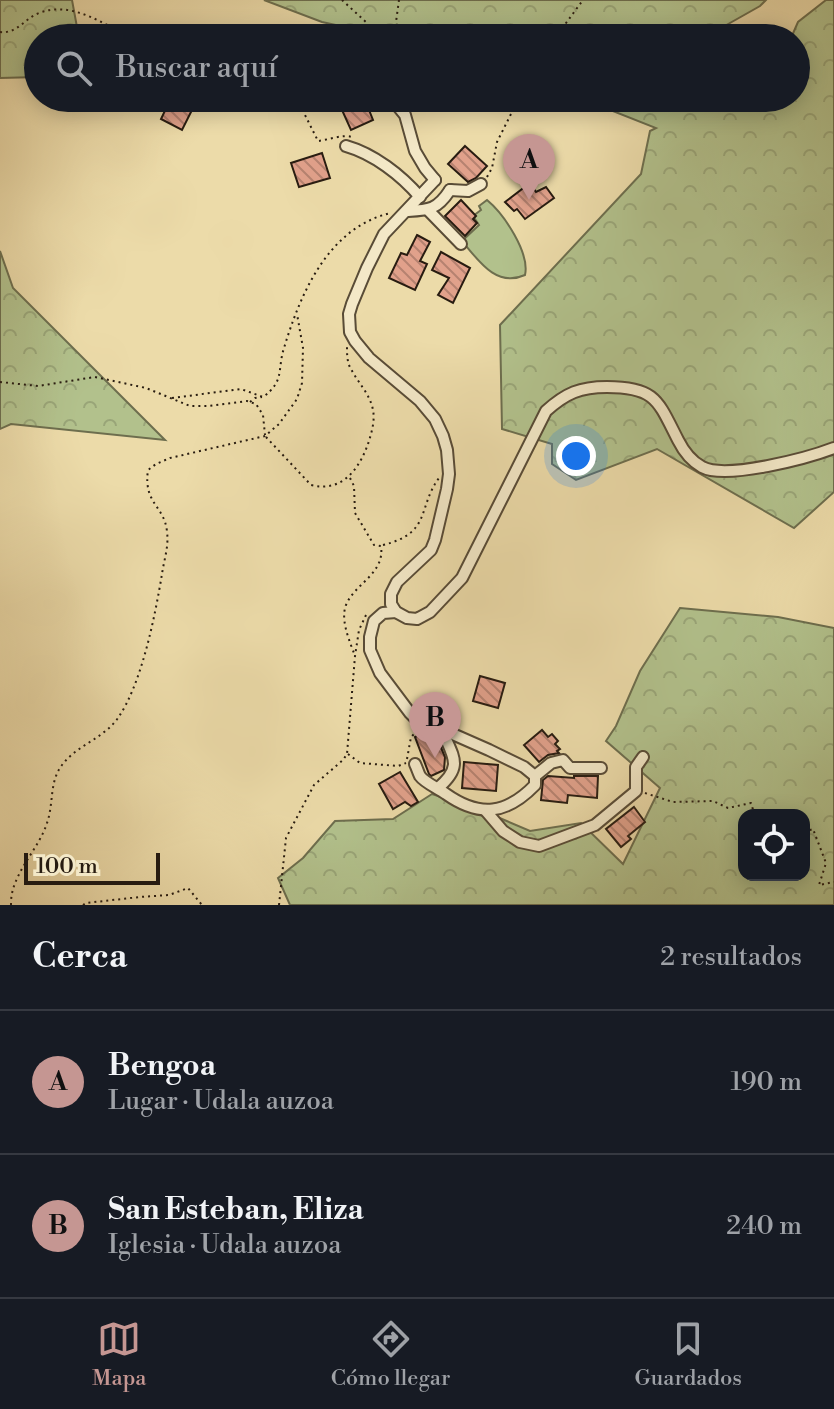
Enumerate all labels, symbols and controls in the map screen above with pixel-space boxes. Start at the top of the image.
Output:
search box [24,24,810,112]
icon: search [52,46,96,90]
text: Buscar aquí [116,49,278,87]
pin: A [503,134,555,200]
your location [556,436,596,476]
pin: B [409,692,461,758]
map controls [738,809,810,881]
button: locate [738,809,810,881]
scale bar [24,849,160,885]
text: 100 m [36,853,98,880]
text: Cerca [32,936,127,978]
text: 2 resultados [660,941,802,973]
text: Bengoa [108,1047,216,1085]
text: A [49,1066,67,1098]
text: 190 m [731,1066,802,1098]
text: Lugar · Udala auzoa [108,1085,334,1117]
text: San Esteban, Eliza [108,1191,364,1229]
text: B [48,1210,68,1242]
text: 240 m [726,1210,802,1242]
text: Iglesia · Udala auzoa [108,1229,341,1261]
tab: Mapa [92,1317,147,1392]
tab: Cómo llegar [331,1317,450,1392]
tab: Guardados [635,1317,742,1392]

